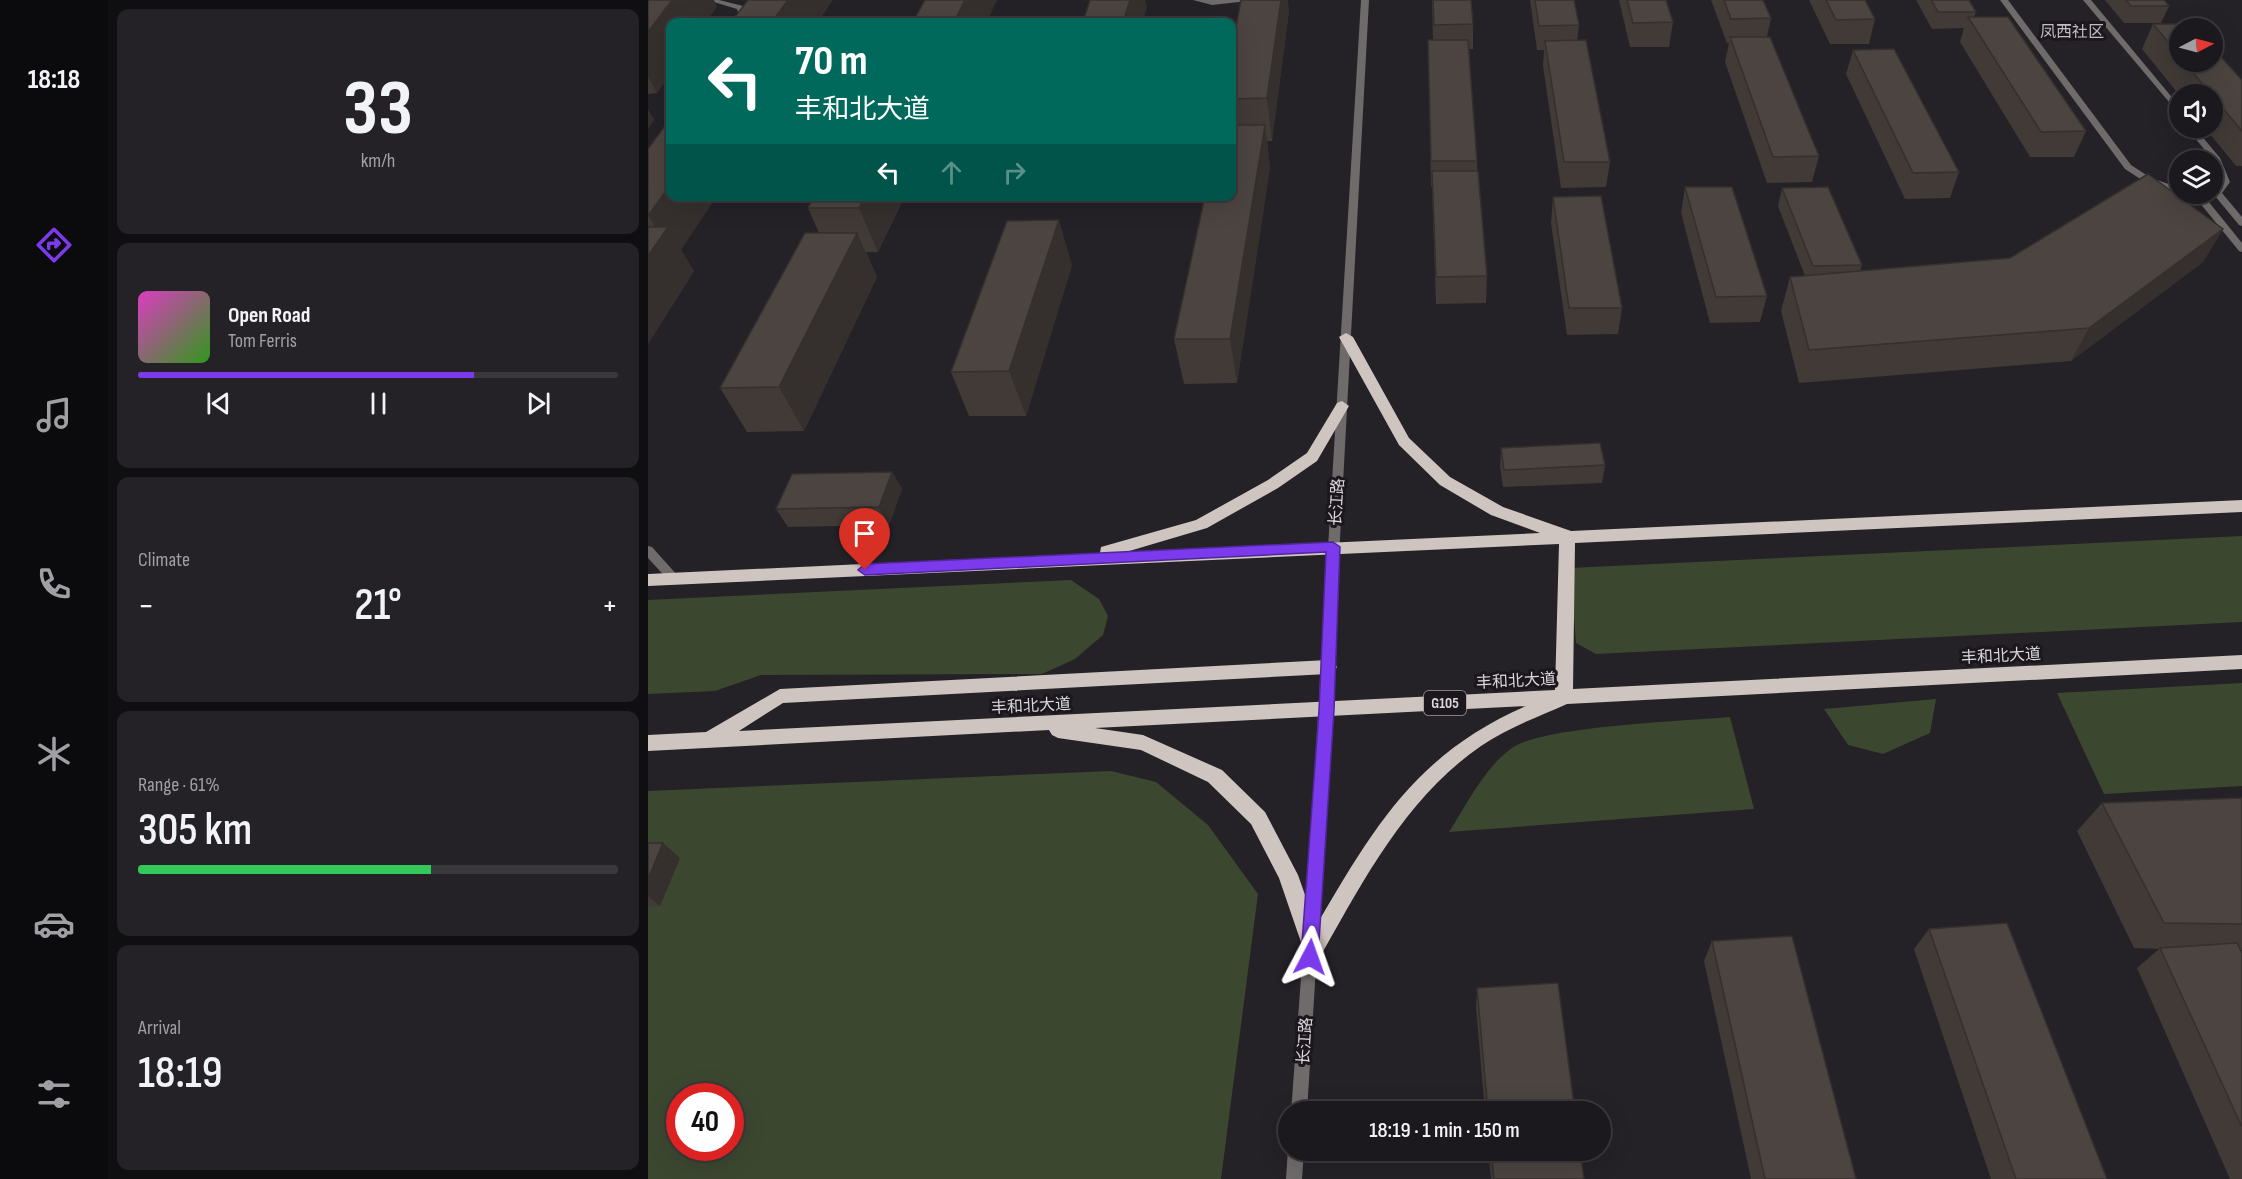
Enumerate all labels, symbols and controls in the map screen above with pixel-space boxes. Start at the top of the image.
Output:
north arrow [2169,18,2223,72]
map controls [2169,18,2223,204]
district label: 凤西社区 [2040,23,2104,42]
text: 70 m [795,36,868,87]
icon: left [696,42,774,120]
text: 33 [343,63,413,156]
text: 18:18 [28,64,80,96]
button: sound [2169,84,2223,138]
text: 丰和北大道 [795,94,930,126]
text: km/h [361,149,395,173]
button: layers [2169,150,2223,204]
icon: left [872,156,905,189]
icon: ahead [935,156,968,189]
icon: right [998,156,1031,189]
icon: directions [33,224,75,266]
text: Open Road [228,302,310,329]
text: Tom Ferris [228,329,297,353]
icon: previous [202,387,235,420]
icon: pause [362,387,395,420]
icon: next [522,387,555,420]
icon: music [33,394,75,436]
street label: 长江路 [1326,477,1349,527]
pin [839,508,890,570]
icon: arrive [848,517,881,550]
text: Climate [138,548,190,572]
icon: phone [33,563,75,605]
text: 21° [354,578,402,633]
text: − [138,586,154,626]
text: + [602,586,618,626]
street label: 丰和北大道 [1961,645,2042,668]
street label: 丰和北大道 [1476,670,1557,693]
road number: G105 [1424,691,1466,715]
street label: 丰和北大道 [991,695,1072,718]
icon: climate [33,733,75,775]
text: Range · 61% [138,773,220,797]
text: 305 km [138,803,252,858]
icon: car [33,903,75,945]
position arrow [1278,925,1342,989]
text: Arrival [138,1016,181,1040]
street label: 长江路 [1294,1016,1317,1066]
text: 18:19 [138,1046,222,1101]
icon: filters [33,1073,75,1115]
speed limit sign: 40 [666,1083,744,1161]
text: 18:19 · 1 min · 150 m [1369,1117,1520,1144]

